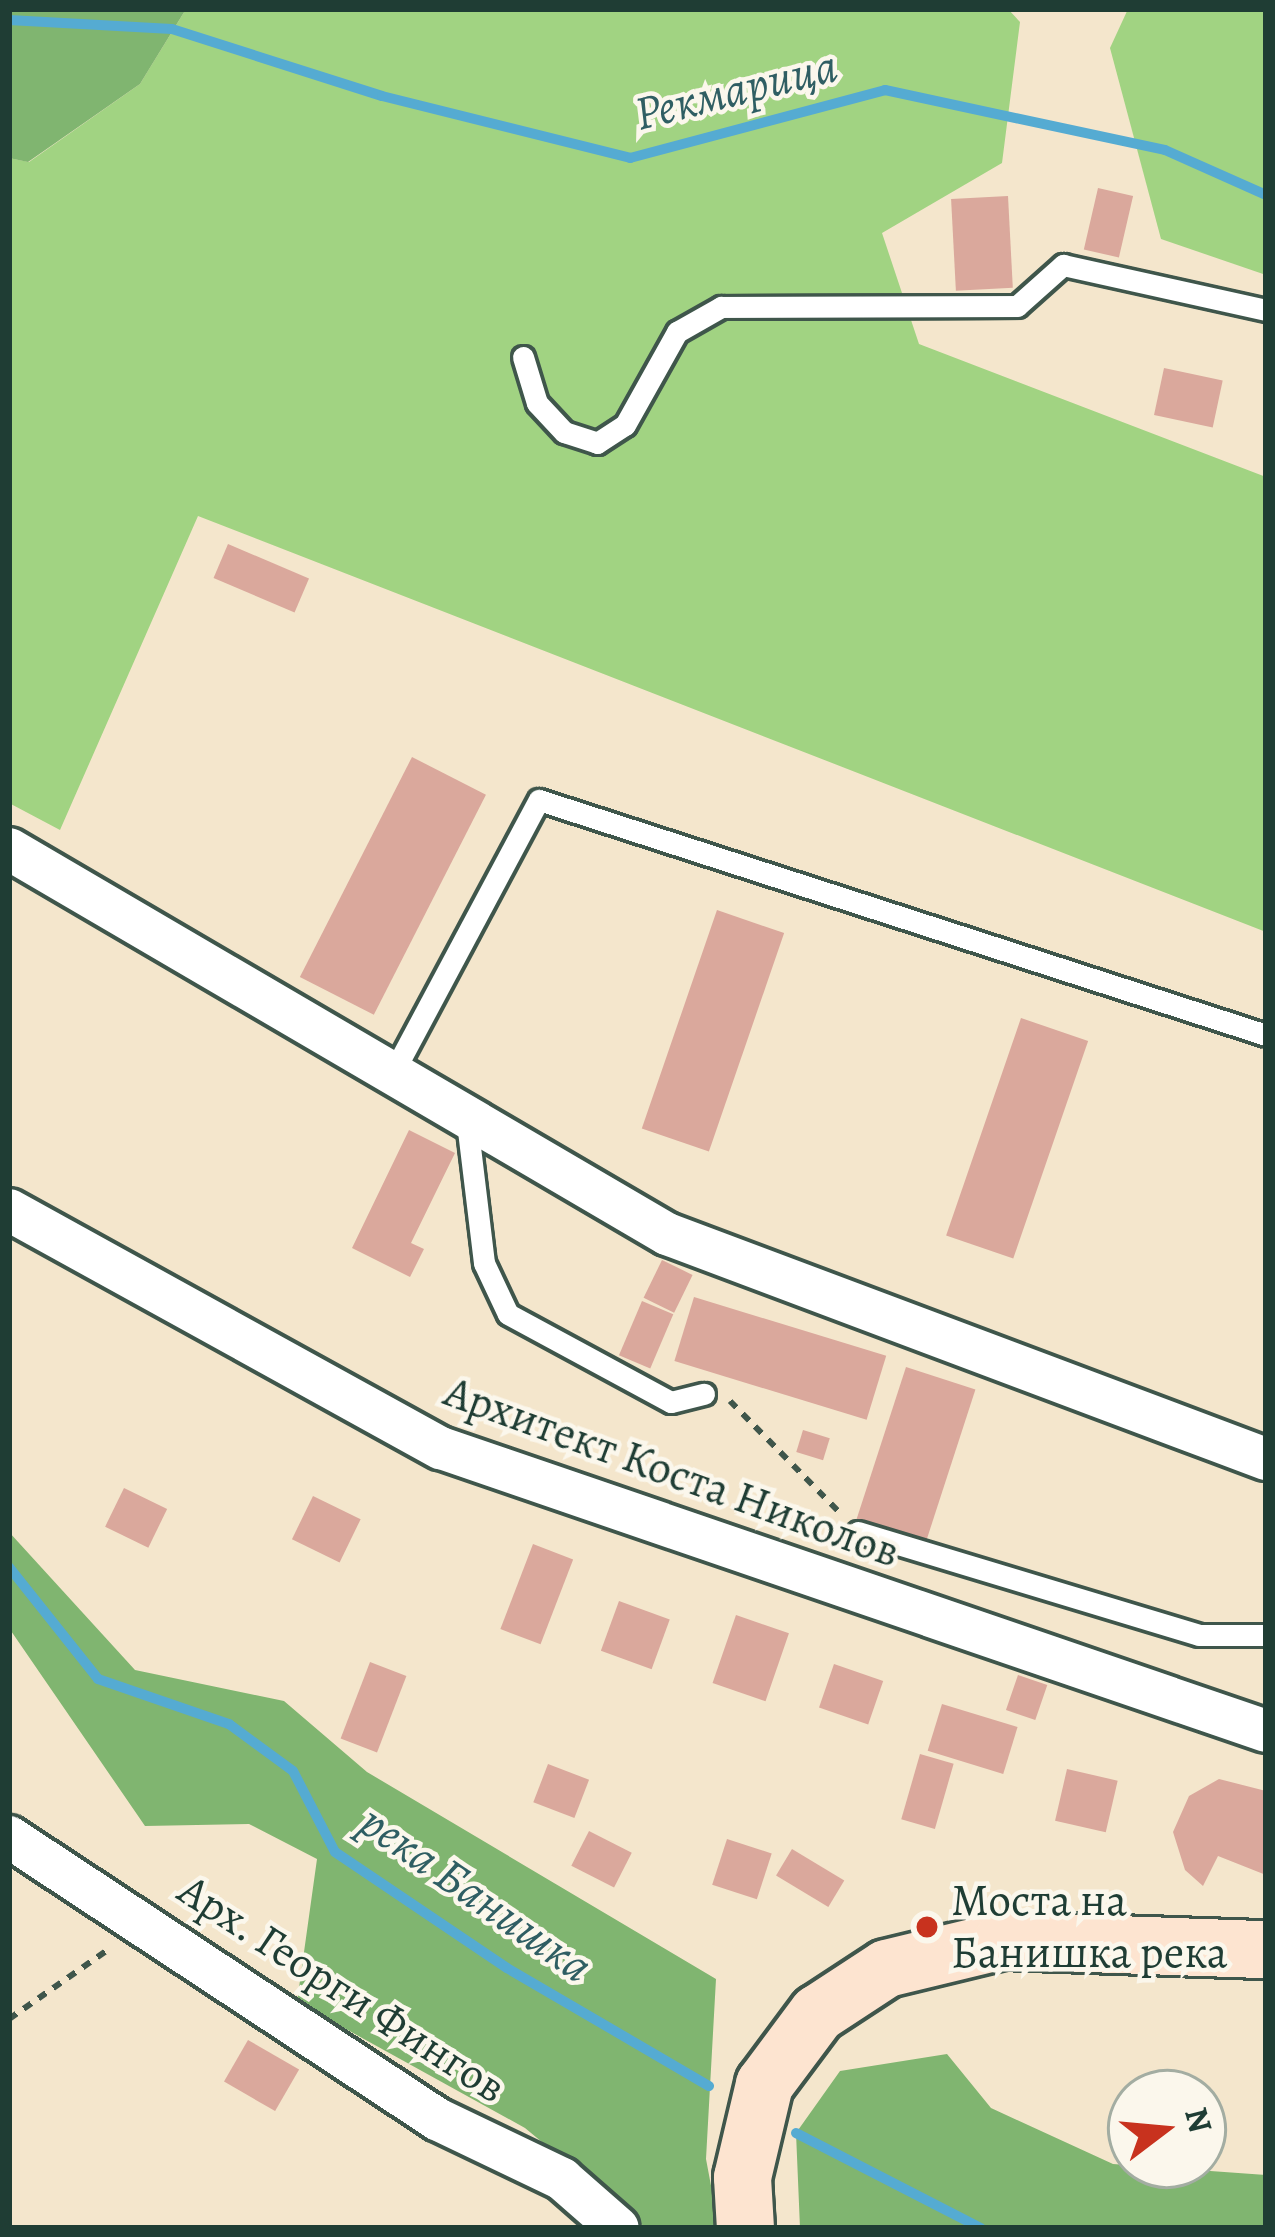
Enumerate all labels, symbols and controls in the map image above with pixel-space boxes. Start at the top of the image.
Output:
water label: Рекмарица [629,37,843,143]
street label: Архитект Коста Николов [437,1365,907,1579]
water label: река Банишка [349,1793,603,1995]
street label: Арх. Георги Фингов [168,1863,516,2115]
place label: Моста на Банишка река [951,1874,1227,1980]
marker: Моста на Банишка река [914,1914,940,1940]
north arrow [1107,2069,1227,2189]
text: N [1174,2102,1224,2138]

